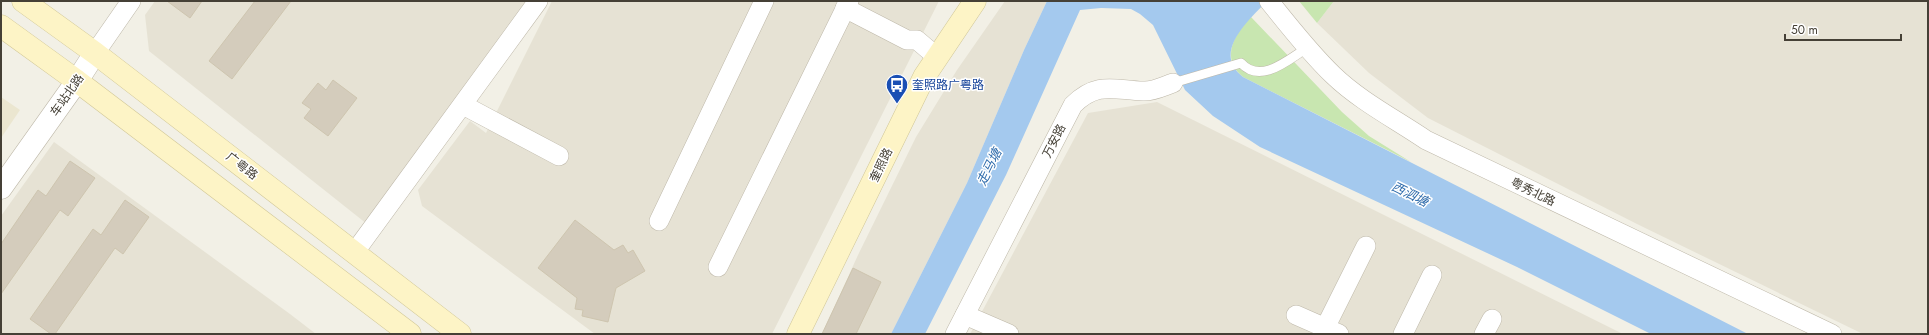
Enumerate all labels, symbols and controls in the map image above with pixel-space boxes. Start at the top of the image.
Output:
scale bar [1785,16,1901,42]
text: 50 m [1791,21,1818,39]
street label: 车站北路 [46,70,88,120]
bus stop icon: 奎照路广粤路 [884,72,910,105]
place label: 奎照路广粤路 [912,76,984,94]
street label: 万安路 [1038,121,1070,161]
water label: 走马塘 [972,144,1007,189]
street label: 奎照路 [865,145,897,185]
street label: 广粤路 [222,148,262,184]
street label: 粤秀北路 [1507,173,1559,211]
water label: 西泗塘 [1388,177,1433,212]

